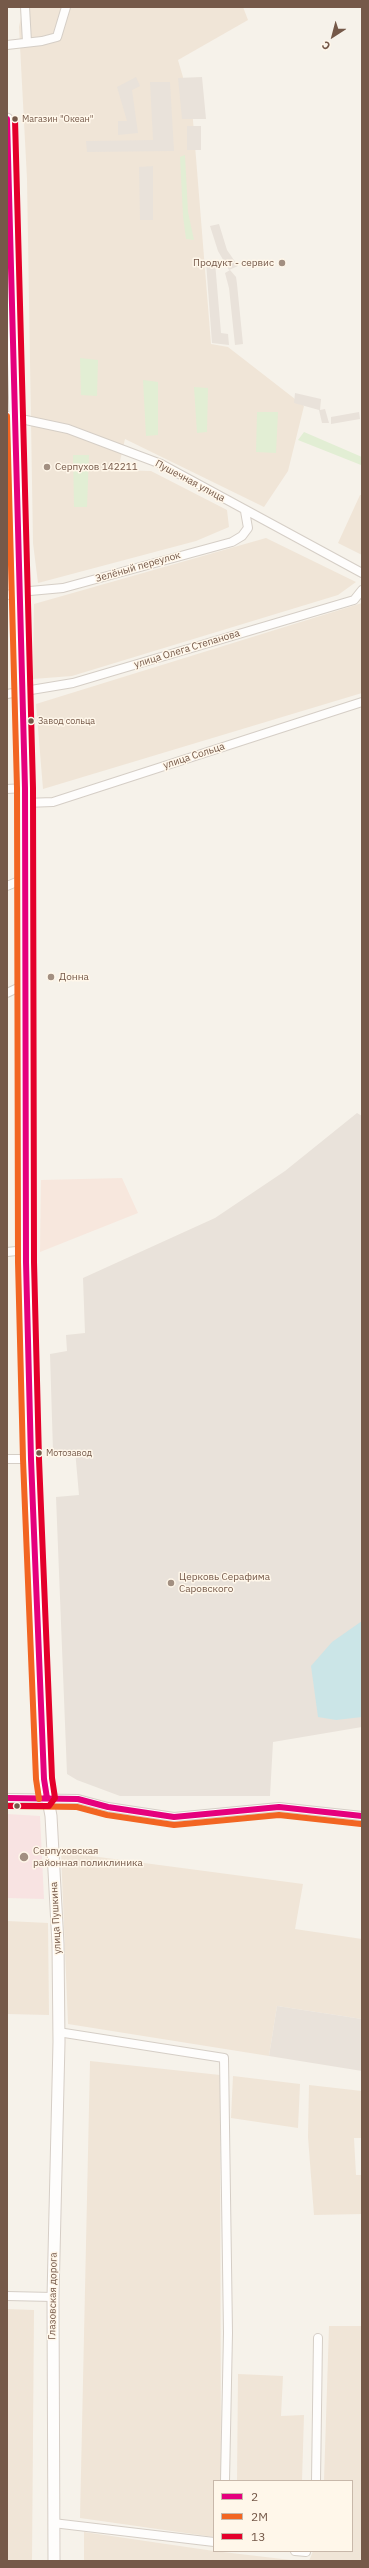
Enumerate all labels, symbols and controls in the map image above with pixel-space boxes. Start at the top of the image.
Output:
north arrow [313,16,353,56]
text: С [319,38,333,53]
marker: Магазин "Океан" [10,114,20,124]
place label: Магазин "Океан" [22,114,94,124]
place label: Продукт - сервис [193,257,274,269]
marker: Продукт - сервис [277,258,287,268]
street label: Пушечная улица [153,458,227,504]
place label: Серпухов 142211 [55,461,138,473]
marker: Серпухов 142211 [42,462,52,472]
street label: Зелёный переулок [94,549,182,585]
street label: улица Олега Степанова [133,627,241,671]
marker: Завод сольца [26,716,36,726]
place label: Завод сольца [38,716,95,726]
street label: улица Сольца [162,740,226,772]
place label: Донна [59,971,89,983]
marker: Донна [46,972,56,982]
marker: Мотозавод [34,1448,44,1458]
place label: Мотозавод [46,1448,92,1458]
place label: Церковь Серафима Саровского [179,1571,270,1594]
marker: Церковь Серафима Саровского [166,1578,176,1588]
unlabelled marker [12,1801,22,1811]
place label: Серпуховская районная поликлиника [33,1845,143,1868]
marker: Серпуховская районная поликлиника [18,1851,30,1863]
street label: улица Пушкина [48,1881,64,1955]
street label: Глазовская дорога [46,2252,60,2340]
legend [213,2480,353,2552]
text: 2 [251,2489,258,2504]
text: 2М [251,2509,268,2524]
text: 13 [251,2529,265,2544]

